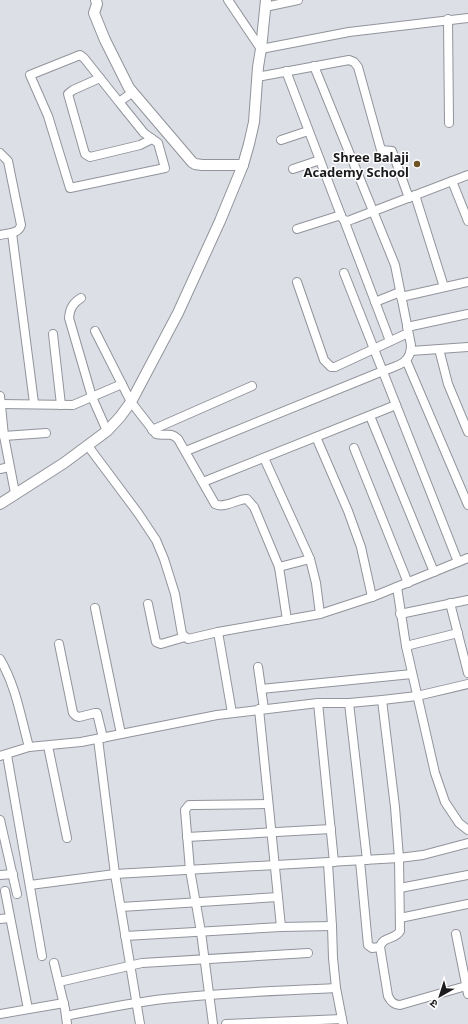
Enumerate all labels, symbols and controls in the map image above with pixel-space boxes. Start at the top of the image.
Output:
place label: Shree Balaji Academy School [304,148,409,181]
marker: Shree Balaji Academy School [412,159,422,169]
north arrow [420,976,460,1016]
text: उ [426,996,441,1012]

